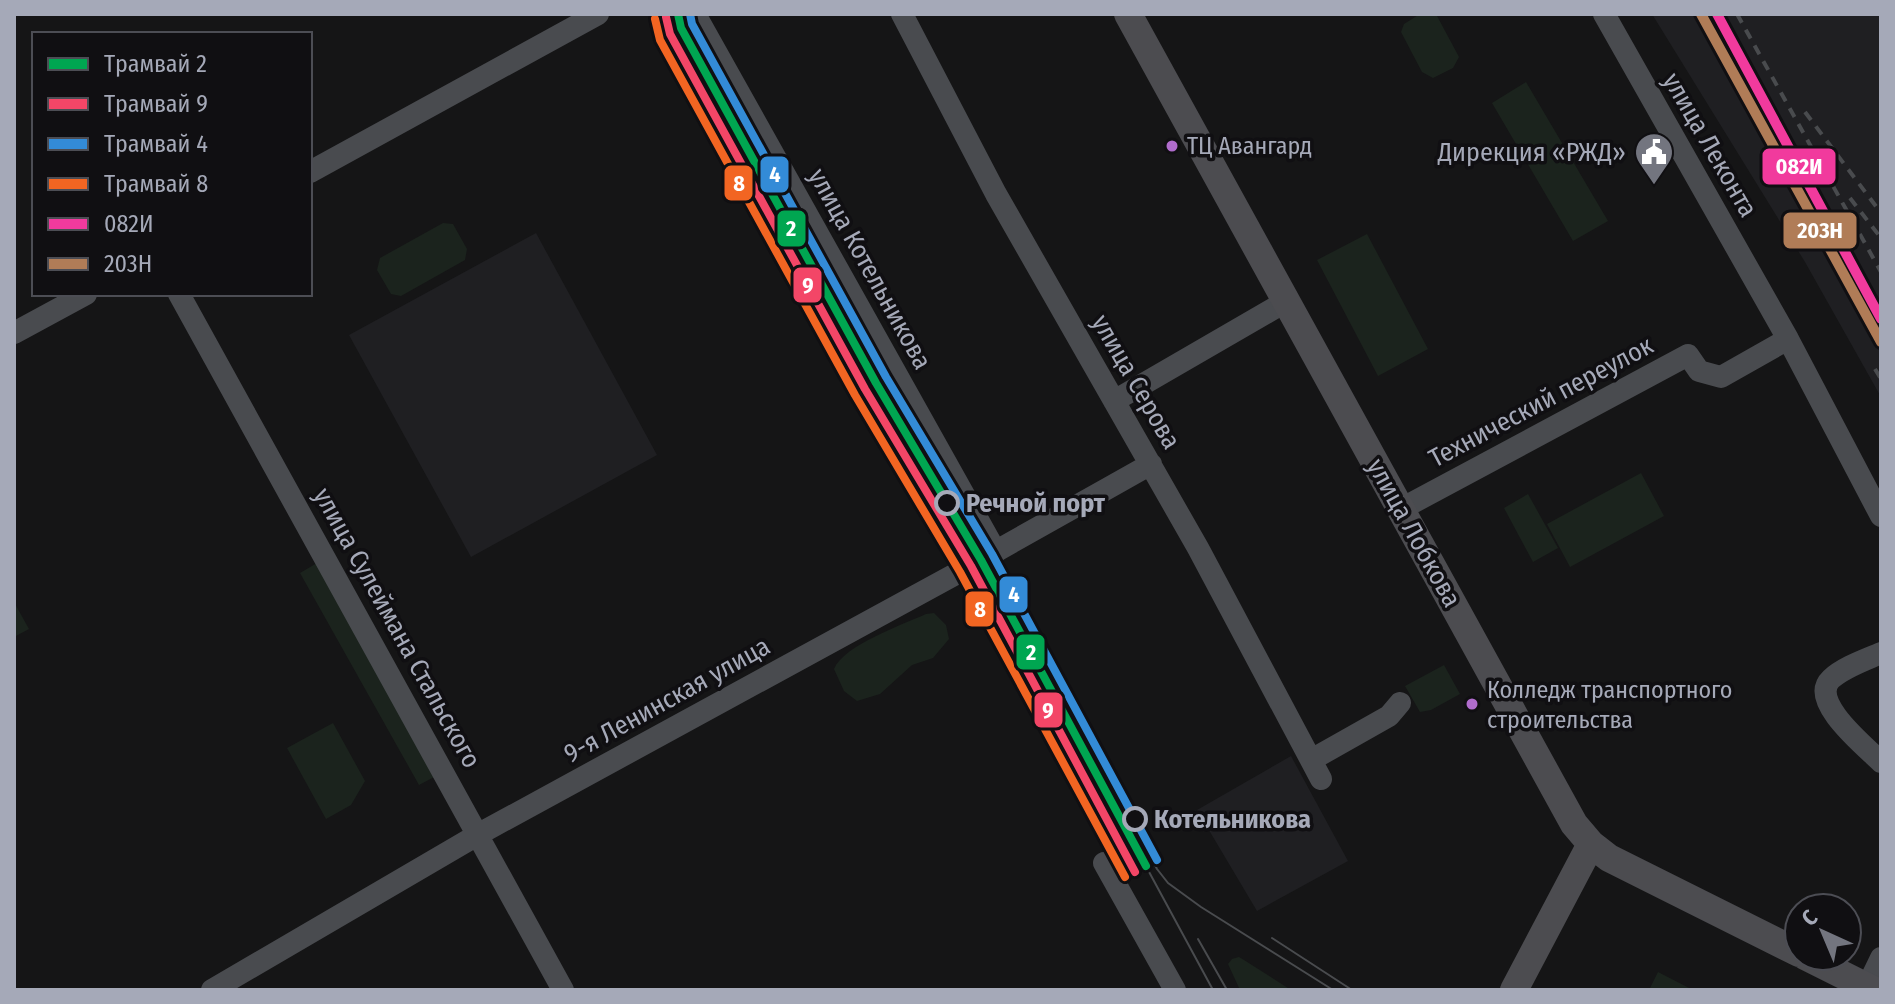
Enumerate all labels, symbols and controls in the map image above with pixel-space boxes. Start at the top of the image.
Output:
legend [32,32,312,296]
text: Трамвай 2 [104,50,207,78]
street label: улица Леконта [1656,67,1764,223]
text: Трамвай 9 [104,90,208,118]
text: Трамвай 4 [104,130,208,158]
public building icon: Дирекция «РЖД» [1633,131,1675,186]
place label: ТЦ Авангард [1187,132,1312,160]
place label: Дирекция «РЖД» [1437,137,1626,168]
marker: ТЦ Авангард [1164,138,1180,154]
line badge: 082И [1761,147,1837,186]
text: 082И [1776,153,1822,180]
line badge: 4 [759,155,790,194]
text: 4 [769,161,781,188]
street label: улица Котельникова [802,163,938,375]
line badge: 8 [723,164,754,202]
text: Трамвай 8 [104,170,208,198]
text: 8 [733,170,745,197]
line badge: 2 [776,209,807,248]
text: 082И [104,210,154,238]
line badge: 203Н [1782,211,1858,250]
text: 2 [785,215,796,242]
text: 203Н [1796,217,1843,244]
text: 203Н [104,250,152,278]
line badge: 9 [792,266,823,304]
text: 9 [802,272,814,299]
street label: улица Серова [1085,309,1187,455]
street label: Технический переулок [1424,330,1658,474]
street label: улица Лобкова [1360,453,1468,613]
street label: улица Сулеймана Стальского [307,483,487,773]
place label: Речной порт [966,488,1106,519]
marker: Речной порт [935,491,959,515]
line badge: 4 [998,575,1029,614]
text: 4 [1008,581,1020,608]
line badge: 8 [964,590,995,628]
text: 8 [974,596,986,623]
street label: 9-я Ленинская улица [559,631,775,769]
line badge: 2 [1015,633,1046,671]
text: 2 [1025,639,1036,666]
place label: Колледж транспортного строительства [1487,676,1732,734]
line badge: 9 [1033,691,1064,729]
marker: Колледж транспортного строительства [1464,696,1480,712]
text: 9 [1042,697,1054,724]
place label: Котельникова [1154,804,1311,835]
marker: Котельникова [1123,807,1147,831]
north arrow [1783,892,1863,972]
text: С [1796,904,1823,932]

